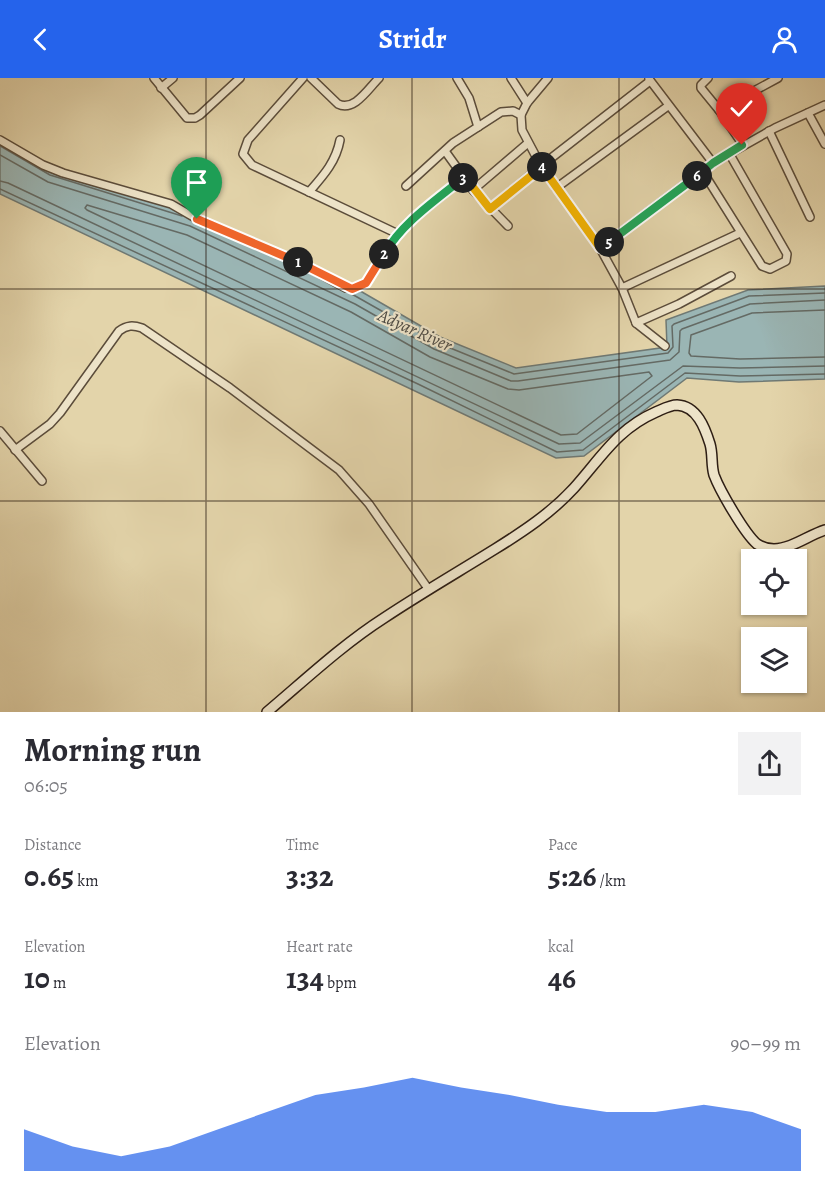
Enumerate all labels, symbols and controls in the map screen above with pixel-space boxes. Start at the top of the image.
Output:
text: Stridr [378,21,447,57]
icon: back [24,23,57,56]
icon: person [768,23,801,56]
pin [716,83,767,145]
icon: check [725,92,758,125]
pin: 4 [527,152,557,182]
text: 4 [538,156,546,178]
pin [171,157,222,219]
pin: 6 [682,161,712,191]
pin: 3 [448,163,478,193]
text: 6 [693,165,701,187]
icon: arrive [180,166,213,199]
text: 3 [460,167,466,189]
pin: 5 [594,227,624,257]
text: 5 [606,231,612,253]
pin: 2 [369,239,399,269]
text: 2 [380,243,388,265]
pin: 1 [283,247,313,277]
text: 1 [295,251,301,273]
water label: Adyar River [373,303,456,357]
map controls [741,549,807,693]
button: locate [741,549,807,615]
button: layers [741,627,807,693]
text: Morning run [24,727,201,772]
button: share [738,732,801,795]
text: 06:05 [24,772,68,799]
text: Distance [24,834,81,856]
text: Time [286,834,319,856]
text: Pace [548,834,578,856]
text: 0.65 [24,856,74,896]
text: 3:32 [286,856,333,896]
text: 5:26 [548,856,596,896]
text: km [74,870,99,892]
text: /km [596,870,626,892]
text: Elevation [24,936,85,958]
text: Heart rate [286,936,353,958]
text: kcal [548,936,574,958]
text: 10 [24,958,50,998]
text: 134 [286,958,324,998]
text: 46 [548,958,576,998]
text: m [50,972,66,994]
text: bpm [324,972,357,994]
text: Elevation [24,1030,101,1057]
text: 90–99 m [730,1030,801,1057]

